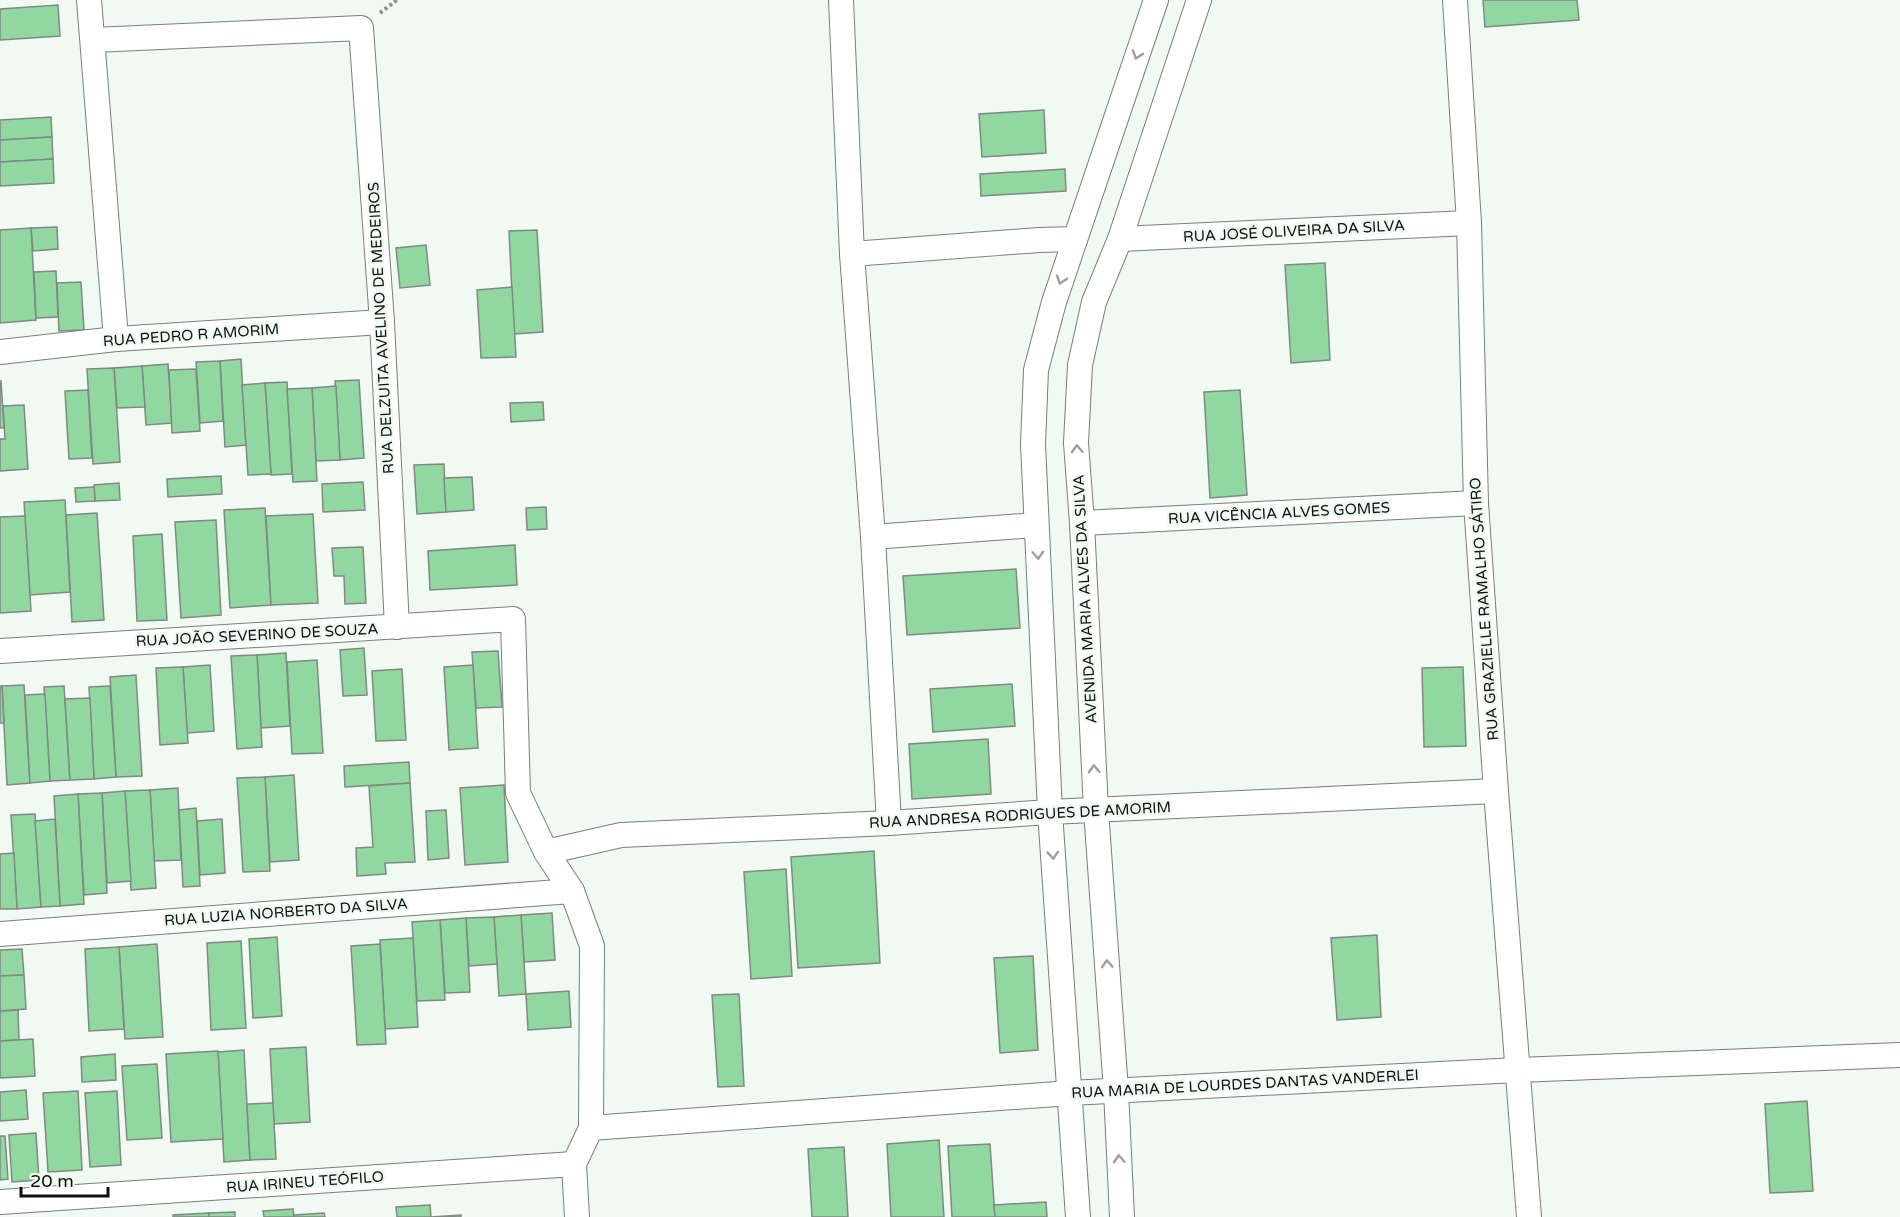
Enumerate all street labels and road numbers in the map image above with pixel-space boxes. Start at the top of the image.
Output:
street label: RUA DELZUITA AVELINO DE MEDEIROS [364,182,398,474]
street label: RUA JOSÉ OLIVEIRA DA SILVA [1183,216,1405,246]
street label: RUA PEDRO R AMORIM [102,320,280,350]
street label: AVENIDA MARIA ALVES DA SILVA [1069,474,1101,724]
street label: RUA GRAZIELLE RAMALHO SÁTIRO [1466,477,1502,741]
street label: RUA VICÊNCIA ALVES GOMES [1167,498,1391,528]
street label: RUA JOÃO SEVERINO DE SOUZA [135,620,379,650]
street label: RUA ANDRESA RODRIGUES DE AMORIM [868,798,1172,832]
street label: RUA LUZIA NORBERTO DA SILVA [163,894,409,930]
street label: RUA MARIA DE LOURDES DANTAS VANDERLEI [1071,1066,1419,1102]
street label: RUA IRINEU TEÓFILO [226,1168,384,1196]

